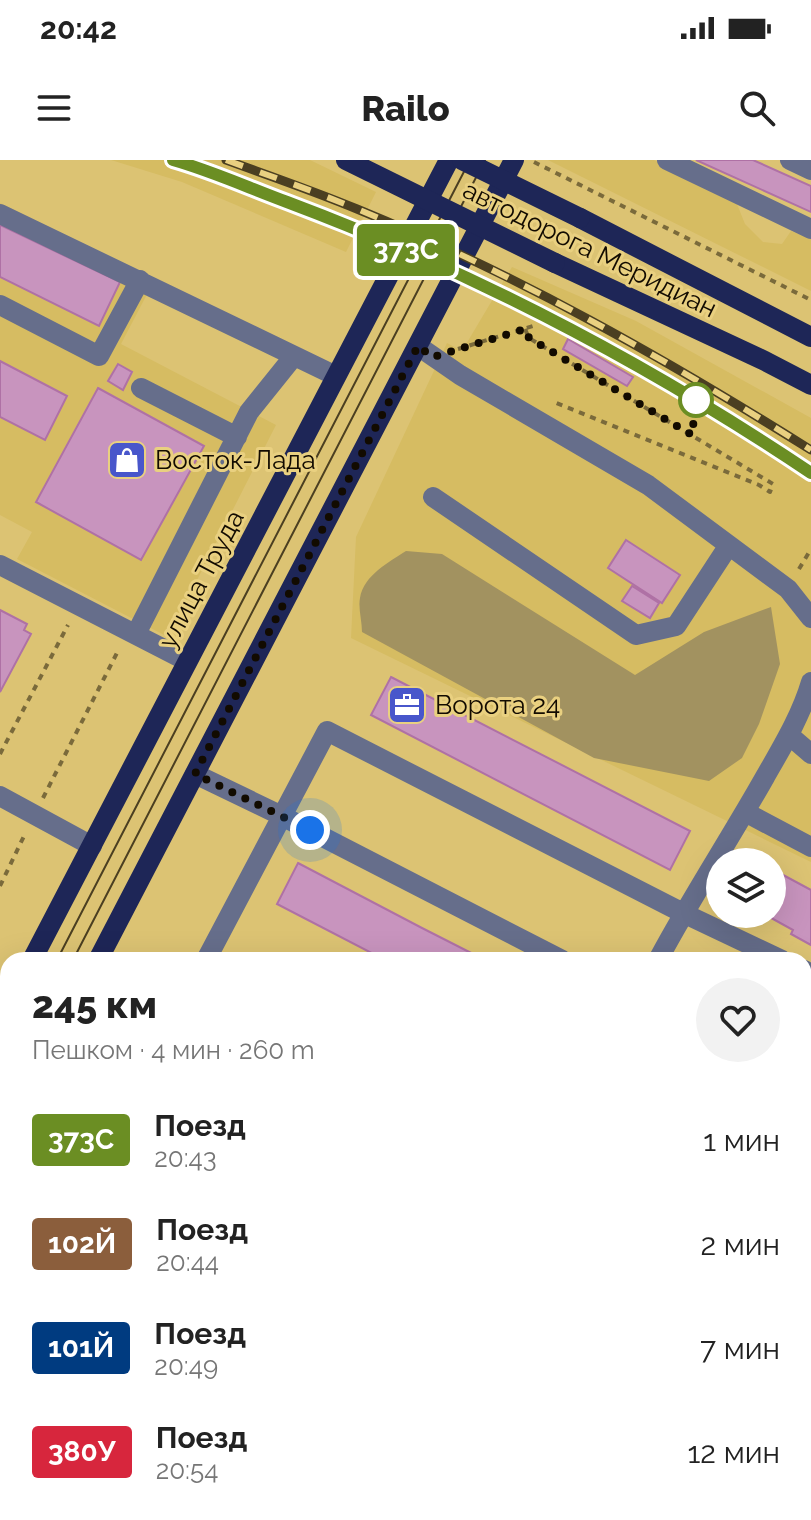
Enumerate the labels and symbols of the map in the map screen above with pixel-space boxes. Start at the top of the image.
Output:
street label: автодорога Меридиан [458,174,722,324]
line badge: 373C [350,224,462,276]
unlabelled marker [679,383,713,417]
shop icon: Восток-Лада [106,439,148,481]
place label: Восток-Лада [155,445,316,475]
street label: улица Труда [152,505,250,653]
office icon: Ворота 24 [386,684,428,726]
place label: Ворота 24 [435,690,560,720]
your location [290,810,330,850]

